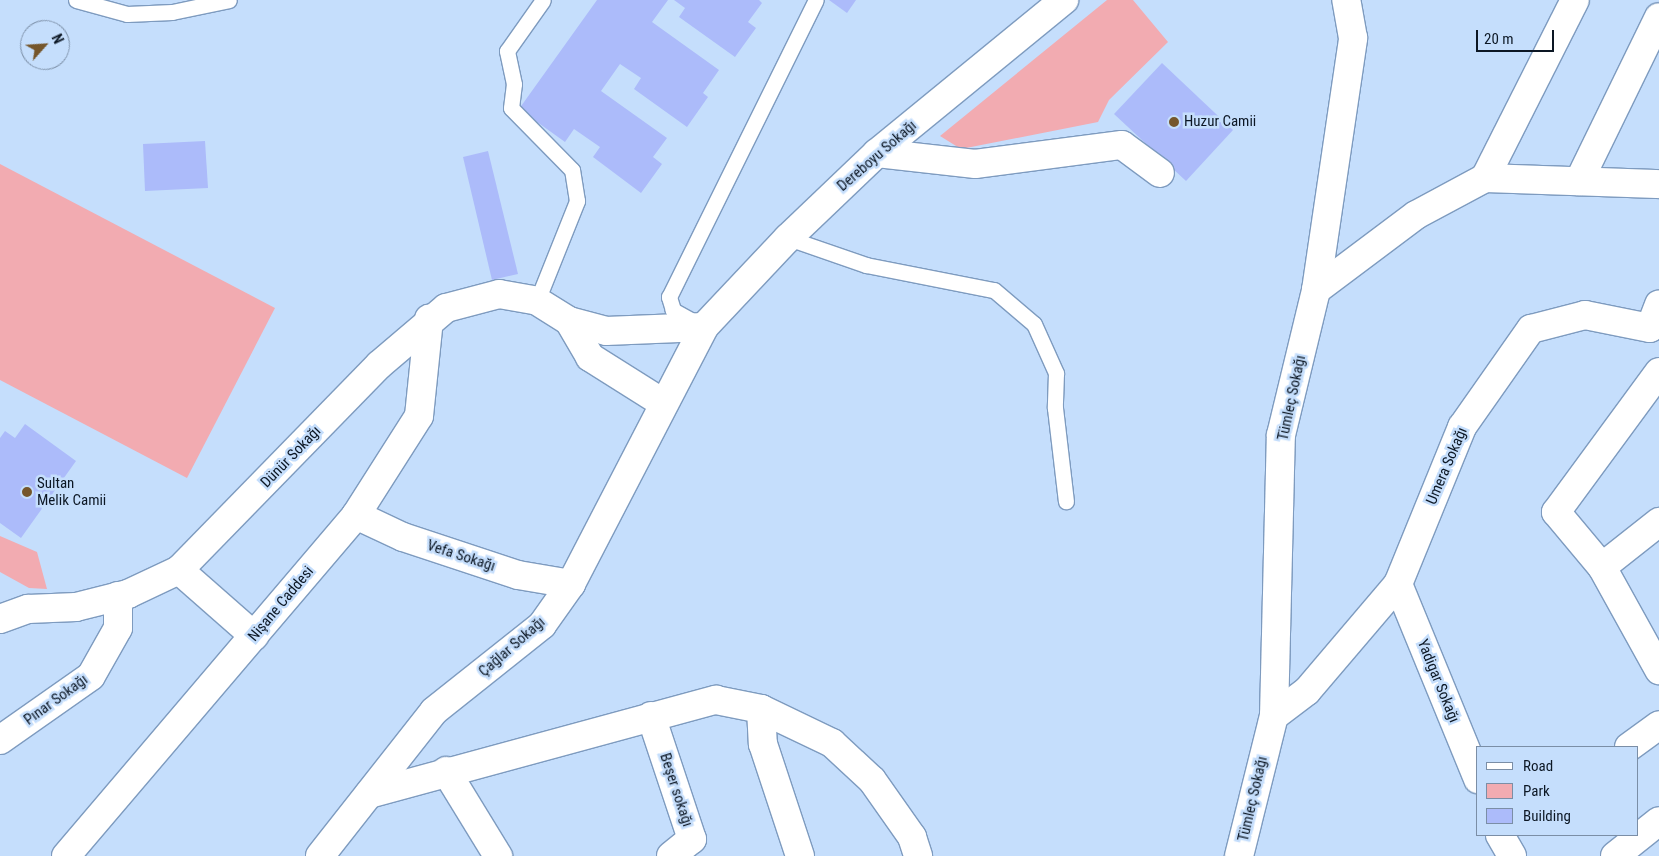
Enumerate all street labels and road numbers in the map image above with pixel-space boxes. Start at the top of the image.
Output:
street label: Dereboyu Sokağı [834,117,920,195]
street label: Tümleç Sokağı [1274,354,1310,442]
street label: Dünür Sokağı [257,423,325,491]
street label: Umera Sokağı [1423,425,1471,507]
street label: Vefa Sokağı [425,537,497,575]
street label: Nişane Caddesi [244,563,318,645]
street label: Çağlar Sokağı [475,613,549,681]
street label: Yadigar Sokağı [1413,637,1463,725]
street label: Pınar Sokağı [21,671,91,729]
street label: Beşer sokağı [656,751,696,829]
street label: Tümleç Sokağı [1234,755,1272,843]

